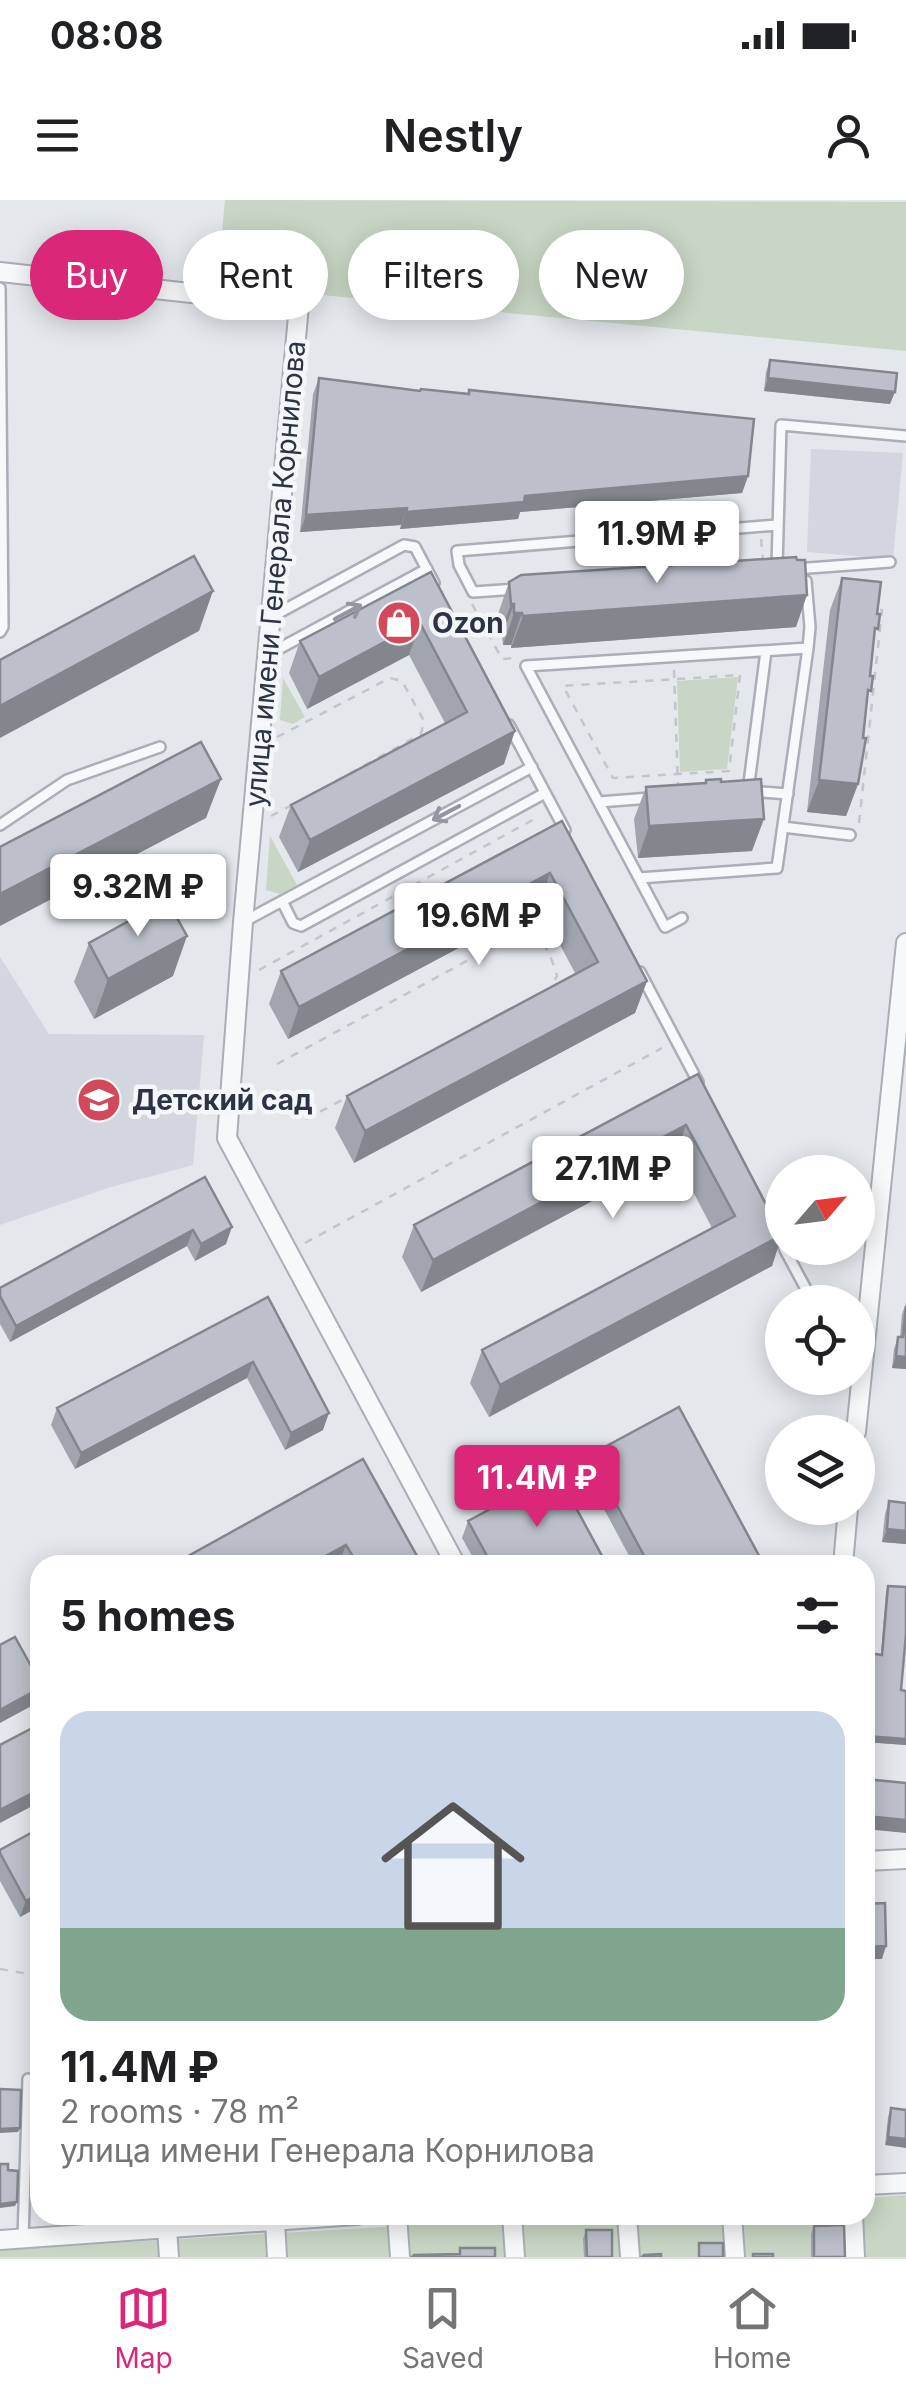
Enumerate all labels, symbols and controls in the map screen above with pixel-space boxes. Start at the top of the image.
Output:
text: 08:08 [50,12,163,58]
icon: menu [30,108,85,163]
text: Nestly [383,108,523,163]
icon: person [821,108,876,163]
chip: Buy [30,230,163,320]
chip: Rent [183,230,328,320]
chip: Filters [348,230,519,320]
chip: New [539,230,684,320]
street label: улица имени Генерала Корнилова [238,339,312,809]
pin: 11.9M ₽ [565,501,749,586]
text: 11.9M ₽ [597,514,717,553]
shop icon: Ozon [376,600,422,646]
one-way arrow [333,602,363,621]
place label: Ozon [432,606,504,640]
one-way arrow [431,804,461,823]
pin: 9.32M ₽ [46,854,230,939]
text: 9.32M ₽ [72,867,204,906]
pin: 19.6M ₽ [387,883,571,968]
text: 19.6M ₽ [416,896,542,935]
school or university icon: Детский сад [76,1077,122,1123]
place label: Детский сад [132,1083,313,1117]
pin: 27.1M ₽ [521,1136,705,1221]
text: 27.1M ₽ [554,1149,672,1188]
north arrow [765,1155,875,1265]
map controls [765,1155,875,1525]
button: locate [765,1285,875,1395]
button: layers [765,1415,875,1525]
pin: 11.4M ₽ [445,1445,629,1530]
text: 11.4M ₽ [476,1458,598,1497]
icon: filters [790,1588,845,1643]
text: 5 homes [60,1590,236,1641]
icon: home [363,1776,543,1956]
text: 11.4M ₽ [60,2041,219,2092]
text: 2 rooms · 78 m² [60,2092,299,2131]
text: улица имени Генерала Корнилова [60,2131,595,2170]
tab: Map [115,2281,173,2375]
tab: Saved [402,2281,484,2375]
tab: Home [713,2281,791,2375]

